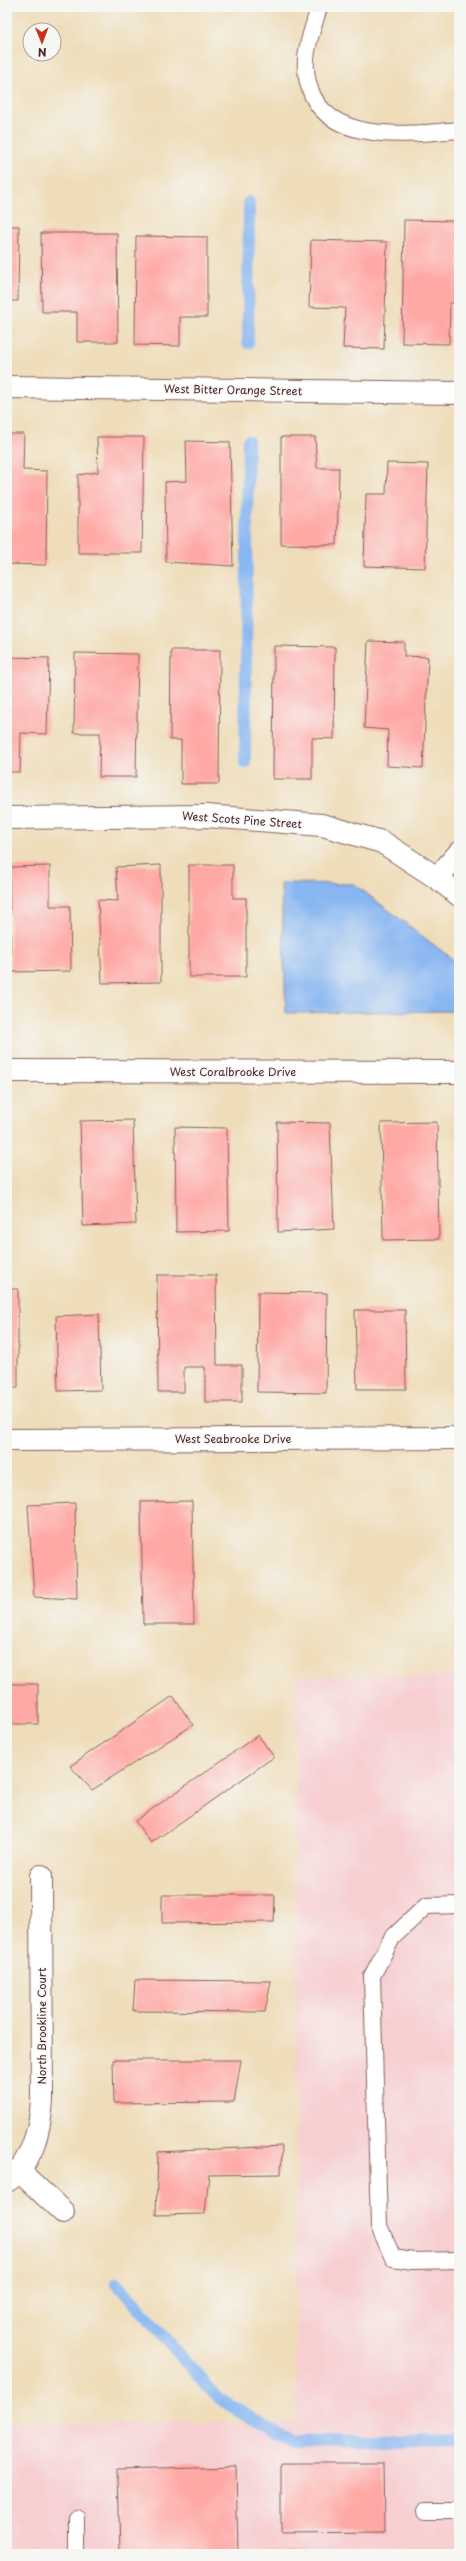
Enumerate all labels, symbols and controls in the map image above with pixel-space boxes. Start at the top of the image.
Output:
north arrow [22,22,62,62]
text: N [37,44,47,61]
street label: West Bitter Orange Street [164,380,303,399]
street label: West Scots Pine Street [182,807,302,832]
street label: West Coralbrooke Drive [170,1063,296,1080]
street label: West Seabrooke Drive [175,1430,291,1447]
street label: North Brookline Court [33,1967,50,2084]

